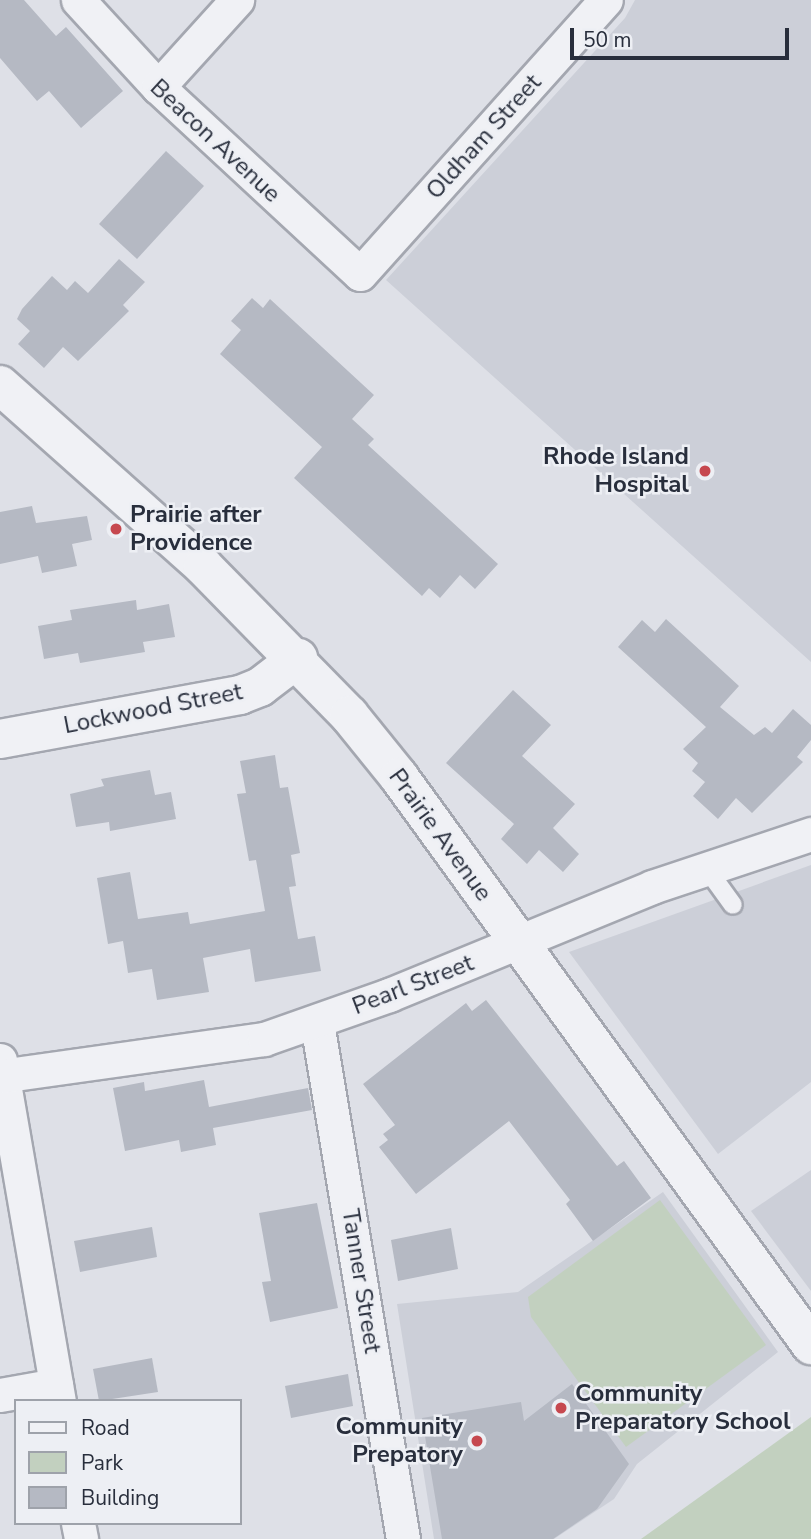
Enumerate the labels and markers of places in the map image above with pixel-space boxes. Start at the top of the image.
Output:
place label: Rhode Island Hospital [543,443,689,499]
marker: Rhode Island Hospital [695,461,715,481]
place label: Prairie after Providence [130,501,262,557]
marker: Prairie after Providence [108,521,124,537]
place label: Community Preparatory School [575,1380,791,1436]
marker: Community Preparatory School [553,1400,569,1416]
place label: Community Prepatory [336,1413,463,1469]
marker: Community Prepatory [469,1433,485,1449]

